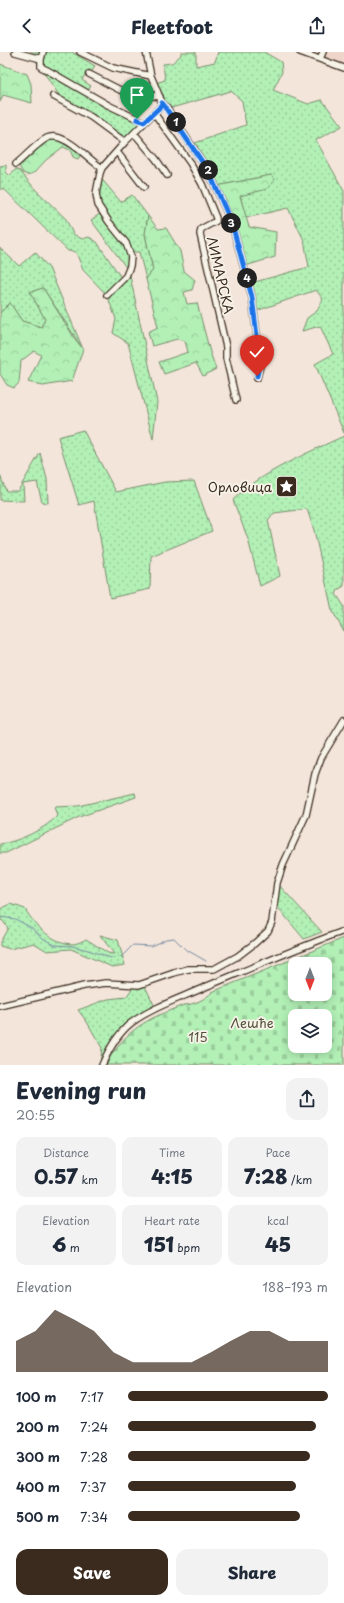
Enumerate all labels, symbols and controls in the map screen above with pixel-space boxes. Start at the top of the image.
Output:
text: Fleetfoot [131,13,213,40]
icon: back [16,15,38,37]
icon: share [306,15,328,37]
pin [120,78,154,119]
icon: arrive [126,84,148,106]
pin: 1 [166,112,186,132]
text: 1 [173,113,179,130]
pin: 2 [198,160,218,180]
text: 2 [204,161,212,178]
pin: 3 [221,213,241,233]
text: 3 [227,214,235,231]
street label: ЛИМАРСКА [203,234,239,316]
pin: 4 [237,268,257,288]
text: 4 [243,269,251,286]
pin [240,335,274,376]
icon: check [246,341,268,363]
place icon: Орловица [274,473,300,499]
place label: Орловица [208,477,273,496]
north arrow [288,957,332,1001]
map controls [288,957,332,1053]
button: layers [288,1009,332,1053]
park label: Лешће [230,1013,274,1032]
park label: 115 [188,1027,208,1046]
text: Evening run [16,1073,146,1106]
button: share [286,1078,328,1120]
text: 20:55 [16,1105,55,1124]
text: Distance [43,1144,89,1161]
text: Time [159,1144,185,1161]
text: Pace [266,1144,290,1161]
text: 0.57 [34,1161,78,1191]
text: 4:15 [151,1161,193,1191]
text: 7:28 [244,1161,288,1191]
text: km [78,1171,98,1188]
text: /km [288,1171,312,1188]
text: Elevation [42,1212,90,1229]
text: Heart rate [144,1212,200,1229]
text: kcal [267,1212,289,1229]
text: 6 [52,1229,66,1259]
text: 151 [144,1229,174,1259]
text: 45 [265,1229,291,1259]
text: m [66,1239,80,1256]
text: bpm [174,1239,200,1256]
text: Elevation [16,1277,72,1296]
text: 188–193 m [262,1277,328,1296]
text: 100 m [16,1387,57,1406]
text: 7:17 [80,1387,104,1406]
text: 200 m [16,1417,60,1436]
text: 7:24 [80,1417,108,1436]
text: 300 m [16,1447,60,1466]
text: 7:28 [80,1447,108,1466]
text: 400 m [16,1477,60,1496]
text: 7:37 [80,1477,106,1496]
text: 500 m [16,1507,59,1526]
text: 7:34 [80,1507,108,1526]
button: Save [16,1549,168,1595]
button: Share [176,1549,328,1595]

